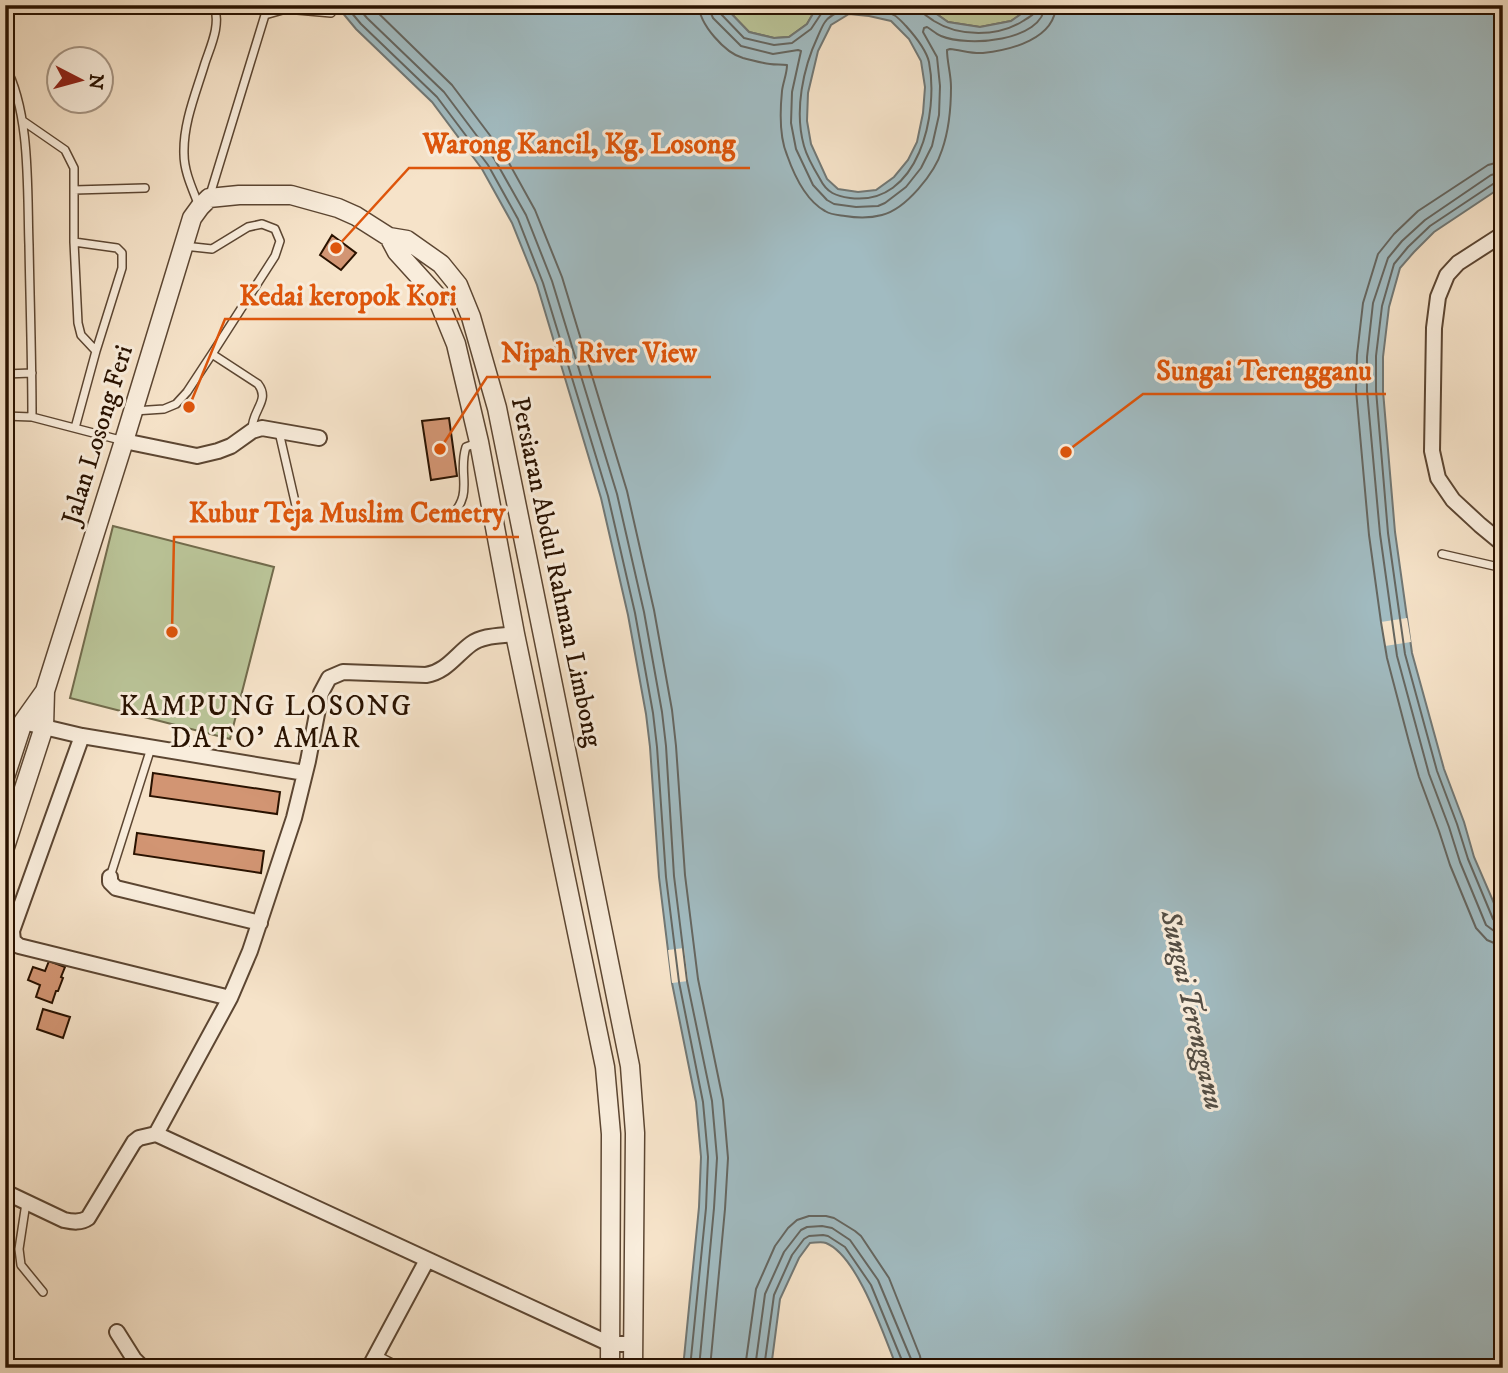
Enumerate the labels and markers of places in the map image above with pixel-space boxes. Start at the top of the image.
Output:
callout: Warong Kancil, Kg. Losong [409,119,750,168]
callout: Kedai keropok Kori [225,270,470,319]
callout: Nipah River View [487,328,711,377]
callout: Sungai Terengganu [1143,345,1386,394]
callout: Kubur Teja Muslim Cemetry [174,488,519,537]

